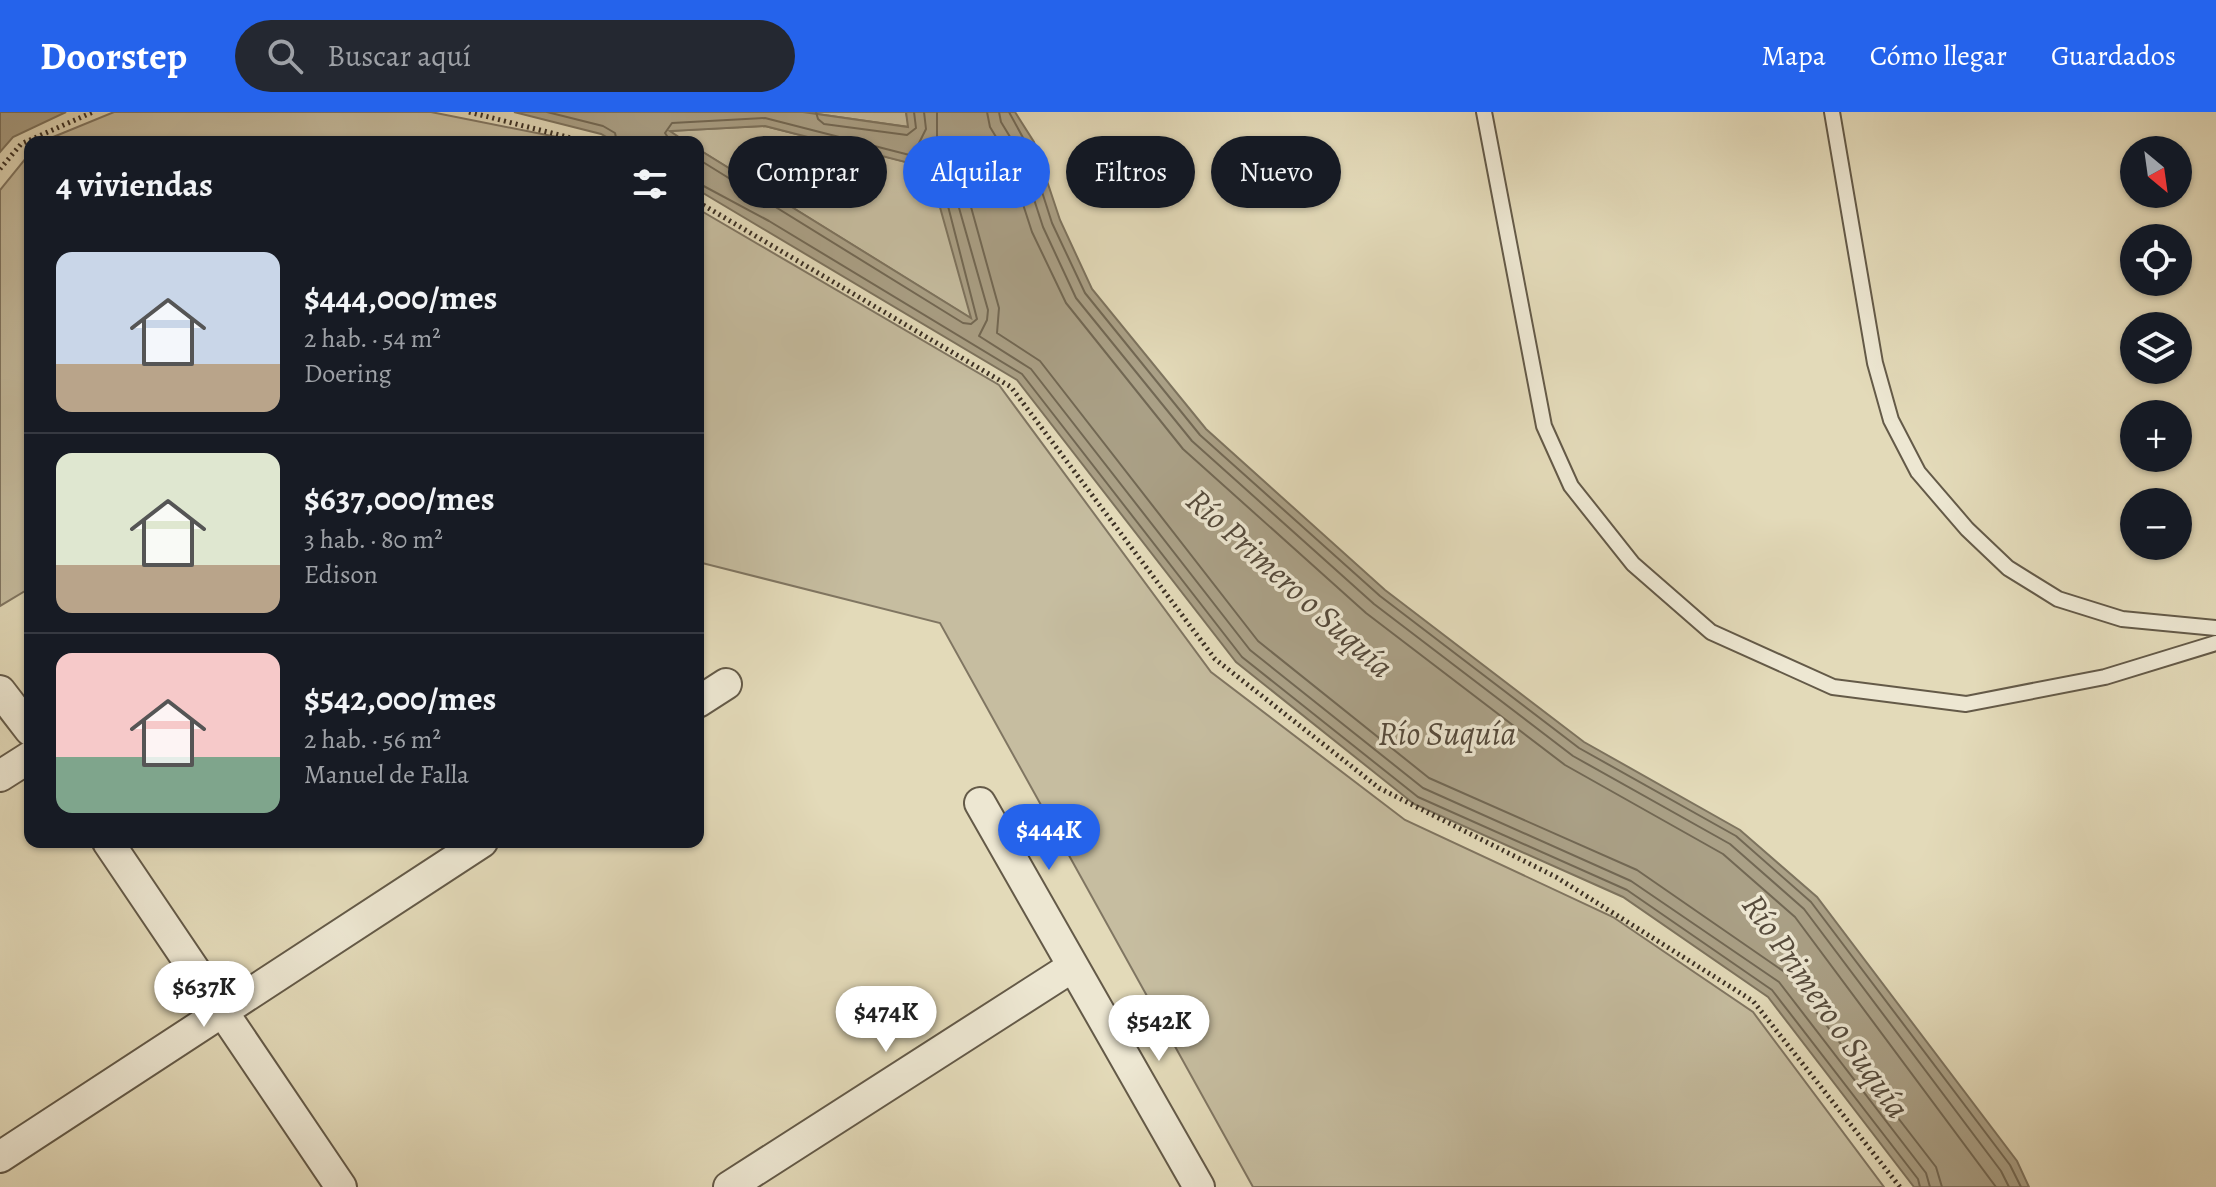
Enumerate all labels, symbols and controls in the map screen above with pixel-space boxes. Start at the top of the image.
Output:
search box [235,20,795,92]
text: Doorstep [40,30,187,82]
icon: search [263,34,307,78]
text: Buscar aquí [327,36,471,76]
text: Mapa [1762,37,1826,75]
text: Cómo llegar [1870,37,2007,75]
text: Guardados [2051,37,2176,75]
chip: Comprar [728,136,887,208]
chip: Alquilar [903,136,1050,208]
chip: Filtros [1066,136,1195,208]
chip: Nuevo [1211,136,1341,208]
north arrow [2120,136,2192,208]
map controls [2120,136,2192,560]
text: 4 viviendas [56,161,213,208]
icon: filters [628,162,672,206]
button: locate [2120,224,2192,296]
text: $444,000/mes [304,274,498,321]
icon: home [120,284,216,380]
button: layers [2120,312,2192,384]
text: 2 hab. · 54 m² [304,321,441,356]
text: Doering [304,356,391,391]
button: + [2120,400,2192,472]
text: $637,000/mes [304,475,495,522]
water label: Río Primero o Suquía [1176,477,1404,689]
icon: home [120,485,216,581]
button: − [2120,488,2192,560]
text: 3 hab. · 80 m² [304,522,443,557]
text: Edison [304,557,378,592]
text: $542,000/mes [304,675,496,722]
icon: home [120,685,216,781]
water label: Río Suquía [1378,710,1516,757]
text: 2 hab. · 56 m² [304,722,441,757]
text: Manuel de Falla [304,757,469,792]
pin: $444K [993,804,1105,872]
text: $444K [1016,812,1082,847]
water label: Río Primero o Suquía [1731,884,1921,1128]
pin: $637K [148,961,260,1029]
text: $637K [172,969,236,1004]
pin: $474K [830,986,942,1054]
text: $474K [854,994,918,1029]
pin: $542K [1103,995,1215,1063]
text: $542K [1126,1003,1192,1038]

